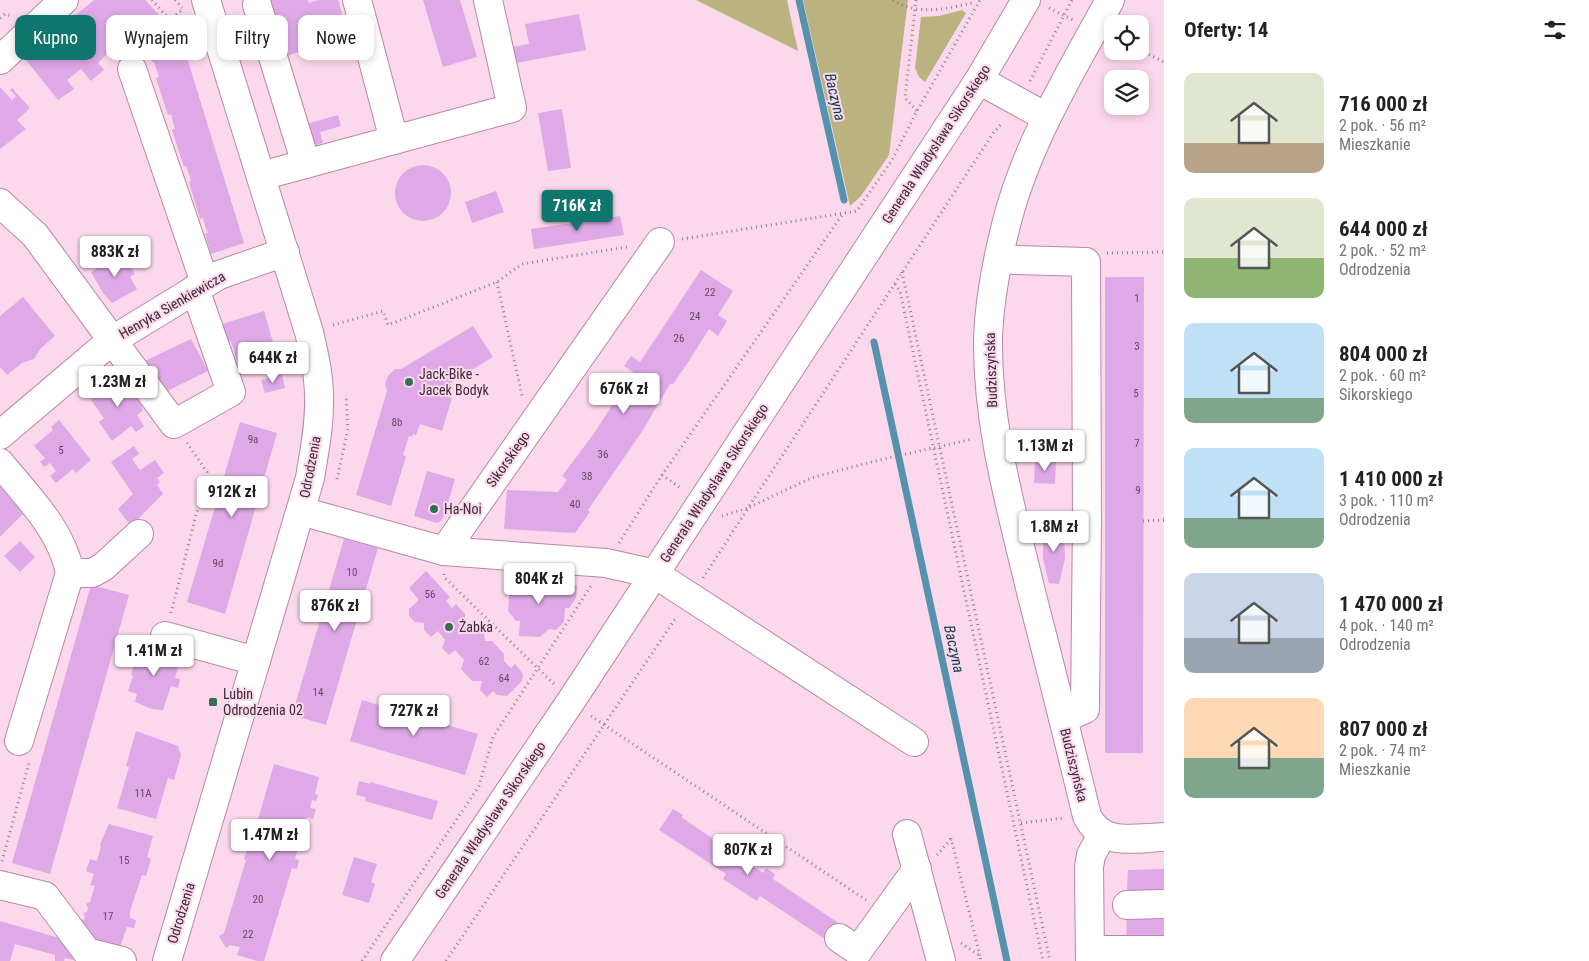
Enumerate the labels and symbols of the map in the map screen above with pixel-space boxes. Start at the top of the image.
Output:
street label: Generała Władysława Sikorskiego [879,62,993,226]
water label: Baczyna [821,72,849,122]
pin: 716K zł [531,190,623,232]
pin: 883K zł [69,236,161,278]
street label: Henryka Sienkiewicza [116,268,228,342]
house number: 22 [705,286,715,299]
house number: 1 [1134,292,1140,305]
house number: 24 [690,310,701,323]
house number: 26 [674,332,684,345]
street label: Budziszyńska [982,332,1000,408]
house number: 3 [1134,340,1140,353]
pin: 644K zł [227,342,319,384]
pin: 1.23M zł [66,366,170,408]
place label: Jack-Bike - Jacek Bodyk [419,366,489,398]
pin: 676K zł [578,372,670,415]
marker: Jack-Bike - Jacek Bodyk [403,376,415,388]
house number: 5 [1133,387,1139,400]
street label: Generała Władysława Sikorskiego [657,401,771,565]
house number: 8b [392,416,402,429]
street label: Sikorskiego [483,428,533,490]
pin: 1.13M zł [993,430,1097,472]
house number: 9a [248,433,258,446]
street label: Odrodzenia [296,435,324,499]
house number: 7 [1134,437,1140,450]
house number: 5 [58,444,64,457]
house number: 36 [598,448,608,461]
house number: 38 [582,470,592,483]
pin: 912K zł [186,476,278,518]
house number: 9 [1135,484,1141,497]
house number: 40 [570,498,580,511]
place label: Ha-Noi [444,501,482,517]
marker: Ha-Noi [428,503,440,515]
pin: 1.8M zł [1008,510,1100,553]
house number: 9d [213,557,223,570]
pin: 804K zł [493,562,585,605]
house number: 10 [347,566,357,579]
house number: 56 [425,588,435,601]
pin: 876K zł [289,590,381,632]
place label: Żabka [459,619,493,635]
marker: Żabka [443,621,455,633]
water label: Baczyna [940,624,968,674]
pin: 1.41M zł [102,634,206,677]
house number: 62 [479,655,489,668]
house number: 64 [499,672,510,685]
place label: Lubin Odrodzenia 02 [223,686,303,718]
house number: 14 [313,686,324,699]
pin: 727K zł [368,694,460,737]
marker: Lubin Odrodzenia 02 [207,696,219,708]
street label: Budziszyńska [1057,727,1091,803]
street label: Generała Władysława Sikorskiego [431,738,549,902]
house number: 11A [134,787,152,800]
pin: 1.47M zł [218,818,322,861]
pin: 807K zł [702,834,794,876]
house number: 15 [119,854,129,867]
street label: Odrodzenia [164,881,198,945]
house number: 20 [253,893,263,906]
house number: 17 [103,910,113,923]
house number: 22 [243,928,253,941]

